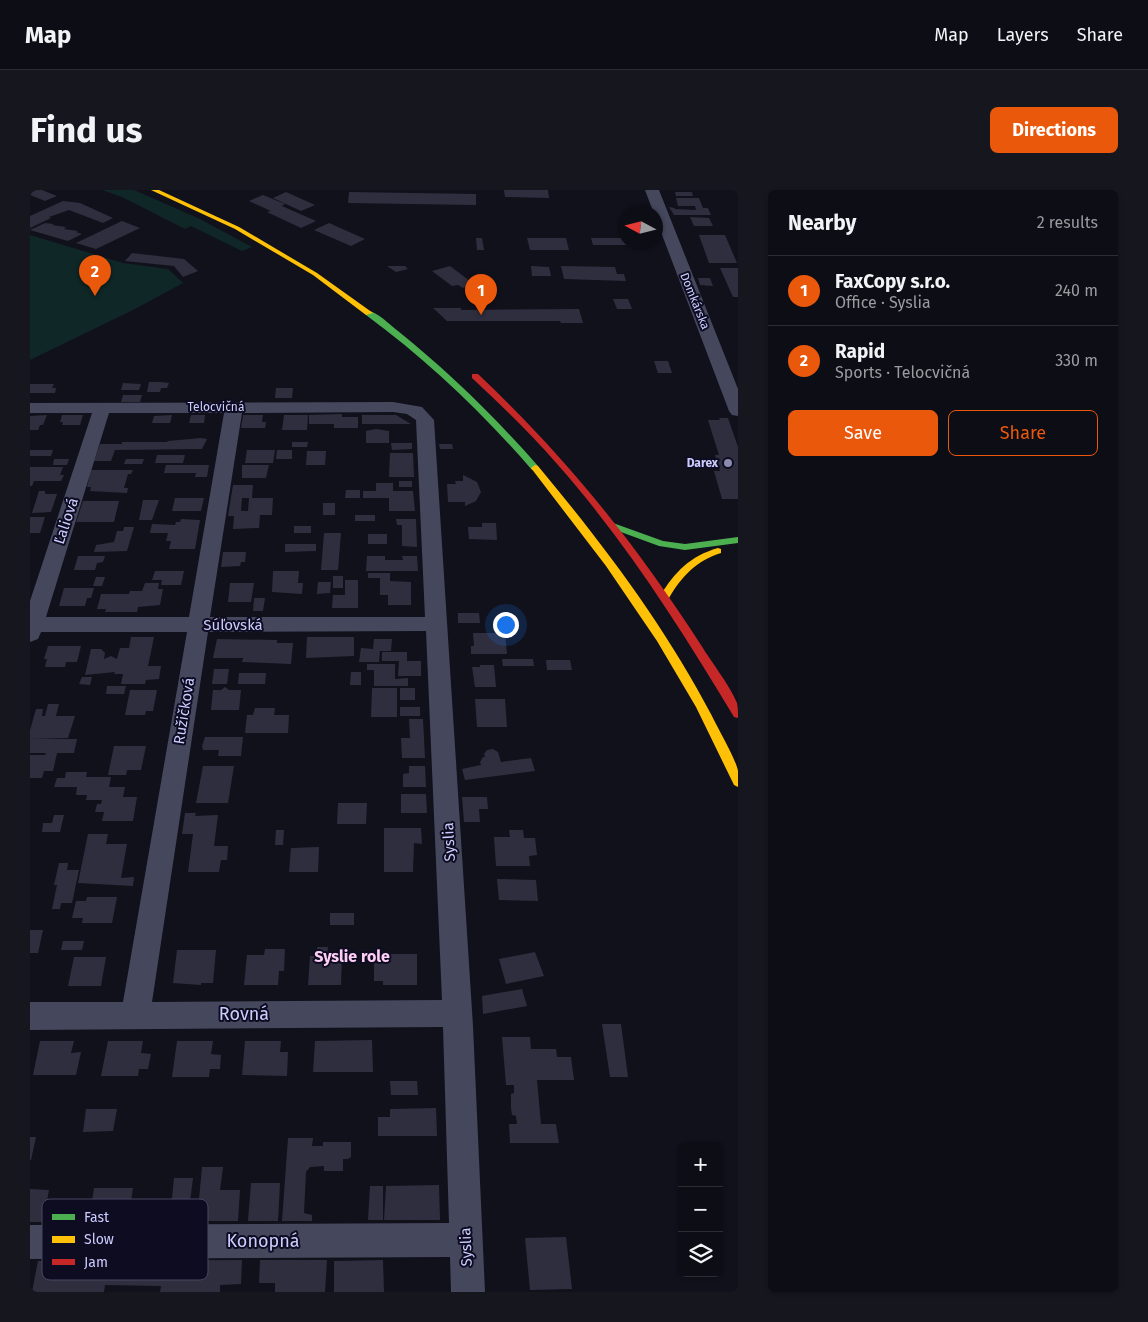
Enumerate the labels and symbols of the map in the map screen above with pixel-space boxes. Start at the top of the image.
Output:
north arrow [618,205,663,250]
pin: 2 [79,255,111,296]
street label: Domkárska [677,271,713,331]
pin: 1 [465,274,497,315]
street label: Telocvičná [188,400,244,414]
place label: Darex [687,456,719,470]
marker: Darex [722,457,734,469]
street label: Ľaliová [50,495,82,547]
your location [493,612,519,638]
street label: Súľovská [203,616,263,634]
street label: Ružičková [170,676,198,746]
street label: Syslia [439,822,459,862]
district label: Syslie role [314,947,390,966]
street label: Rovná [219,1003,269,1025]
legend [42,1199,208,1280]
text: Fast [84,1209,110,1226]
street label: Syslia [456,1227,476,1267]
street label: Konopná [227,1230,299,1252]
text: Slow [84,1231,114,1248]
text: Jam [84,1254,108,1271]

